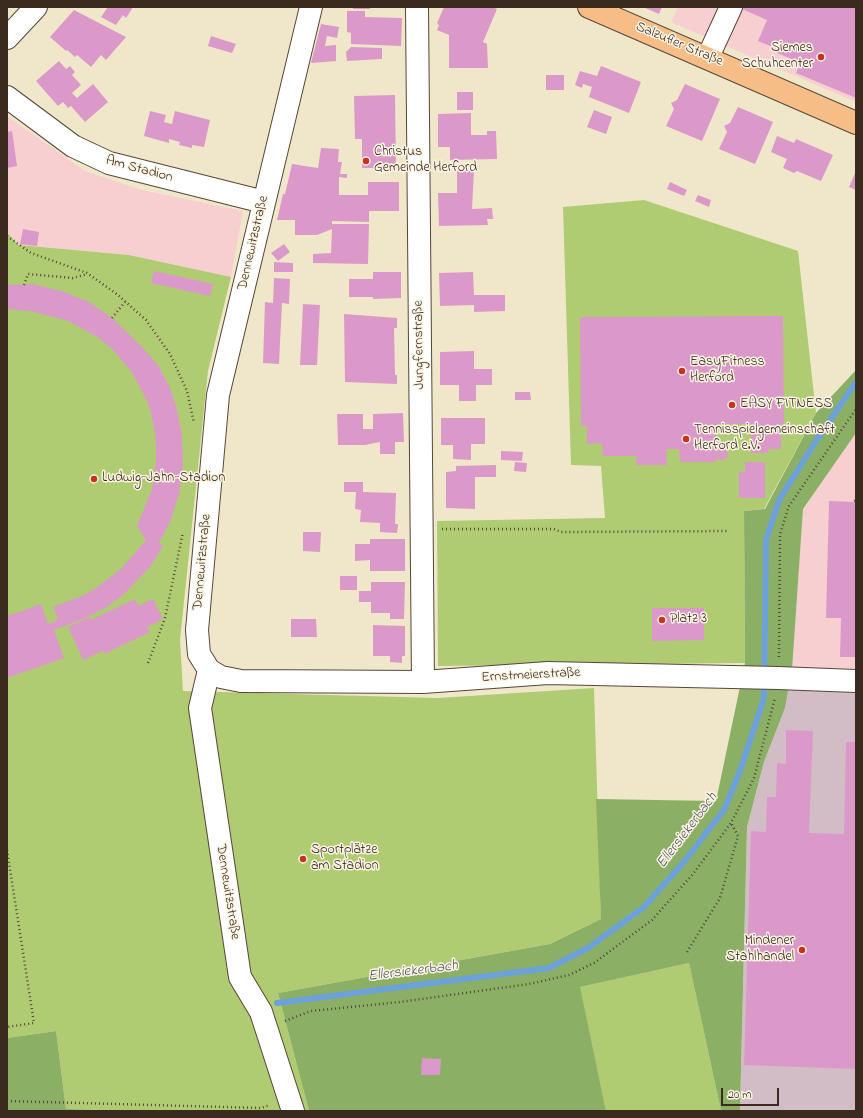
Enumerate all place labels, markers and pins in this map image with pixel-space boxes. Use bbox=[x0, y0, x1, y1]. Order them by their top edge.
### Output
place label: Siemes Schuhcenter bbox=[742, 41, 813, 74]
marker: Siemes Schuhcenter bbox=[816, 52, 826, 62]
place label: Christus Gemeinde Herford bbox=[374, 145, 477, 178]
marker: Christus Gemeinde Herford bbox=[361, 156, 371, 166]
place label: EasyFitness Herford bbox=[690, 355, 765, 388]
marker: EasyFitness Herford bbox=[677, 366, 687, 376]
place label: EASY FITNESS bbox=[740, 397, 832, 413]
marker: EASY FITNESS bbox=[727, 400, 737, 410]
place label: Tennisspielgemeinschaft Herford e.V. bbox=[694, 423, 835, 456]
marker: Tennisspielgemeinschaft Herford e.V. bbox=[681, 434, 691, 444]
place label: Ludwig-Jahn-Stadion bbox=[102, 471, 225, 487]
marker: Ludwig-Jahn-Stadion bbox=[89, 474, 99, 484]
place label: Platz 3 bbox=[670, 612, 707, 628]
marker: Platz 3 bbox=[657, 615, 667, 625]
place label: Sportplätze am Stadion bbox=[311, 843, 379, 876]
marker: Sportplätze am Stadion bbox=[298, 854, 308, 864]
place label: Mindener Stahlhandel bbox=[726, 934, 794, 966]
marker: Mindener Stahlhandel bbox=[797, 945, 807, 955]

